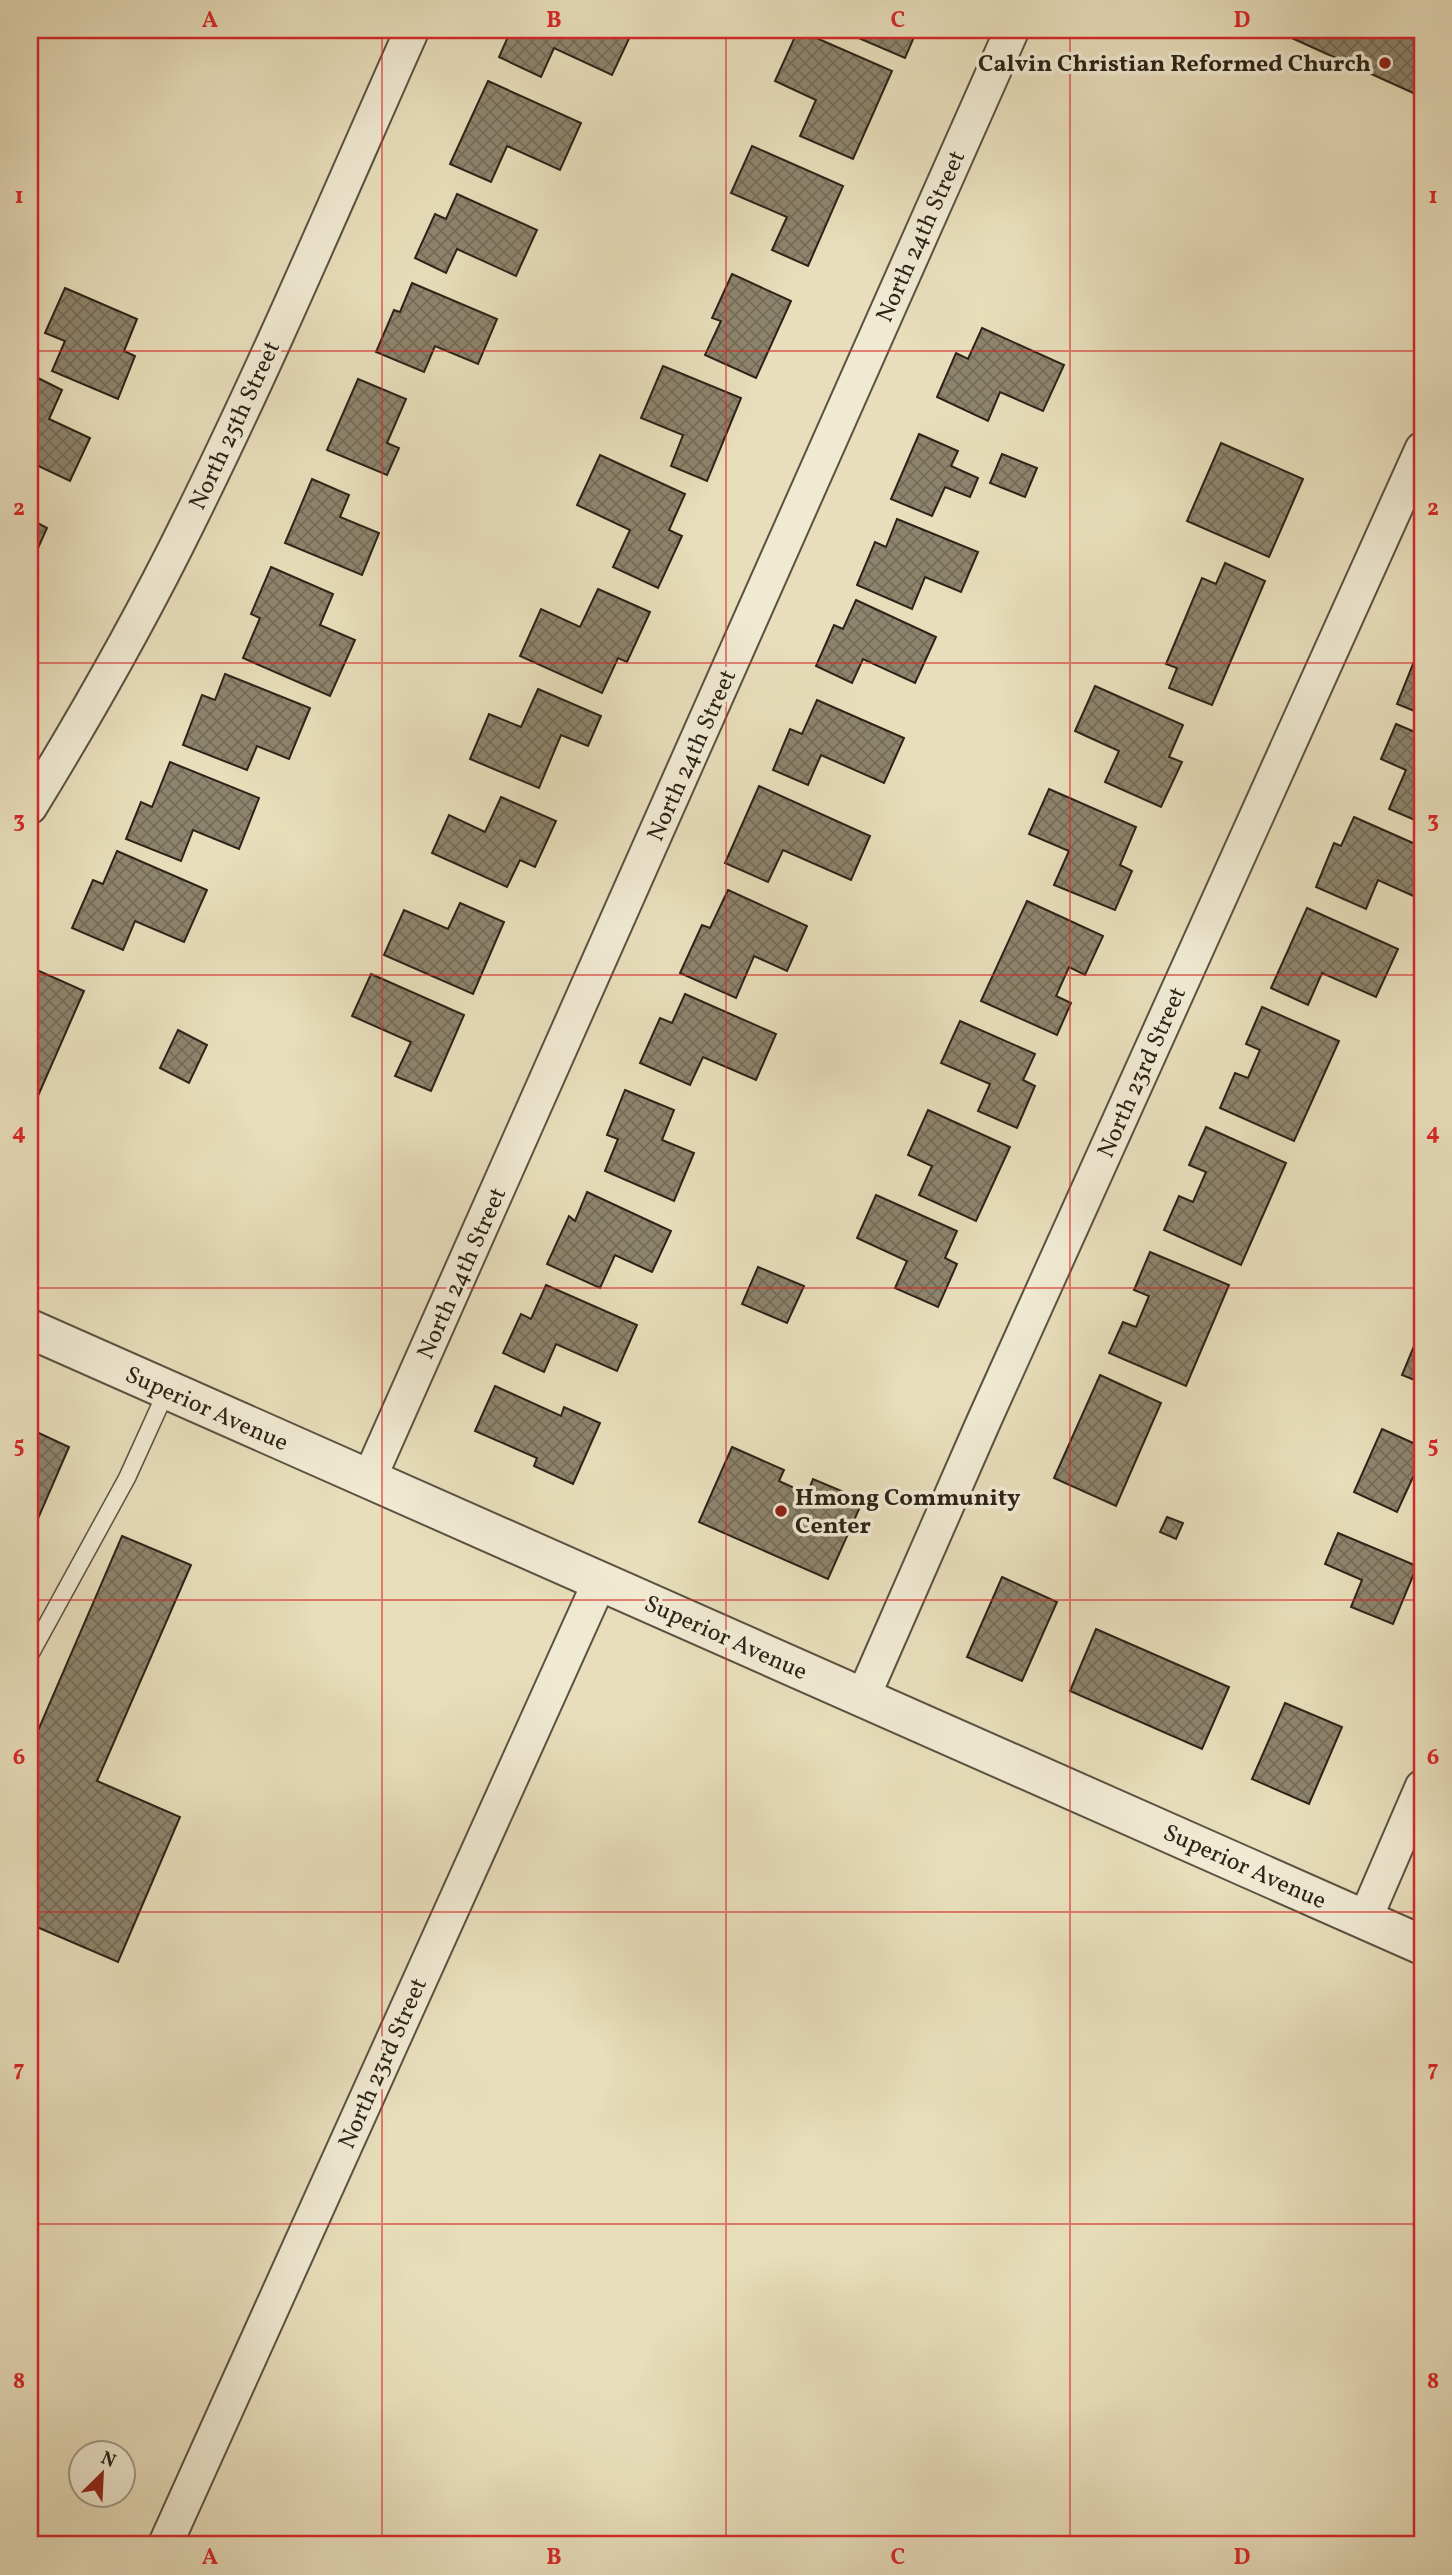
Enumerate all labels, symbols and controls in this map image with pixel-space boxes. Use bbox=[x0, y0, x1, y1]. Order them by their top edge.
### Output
text: A bbox=[202, 5, 218, 37]
text: B bbox=[546, 5, 562, 37]
text: C bbox=[891, 5, 905, 37]
text: D bbox=[1234, 5, 1251, 37]
place label: Calvin Christian Reformed Church bbox=[978, 48, 1371, 82]
marker: Calvin Christian Reformed Church bbox=[1377, 55, 1393, 71]
street label: North 24th Street bbox=[869, 145, 975, 328]
text: 1 bbox=[14, 181, 24, 213]
text: 1 bbox=[1428, 181, 1438, 213]
street label: North 25th Street bbox=[182, 336, 290, 516]
text: 2 bbox=[13, 493, 25, 525]
text: 2 bbox=[1427, 493, 1439, 525]
street label: North 24th Street bbox=[640, 664, 746, 847]
text: 3 bbox=[13, 805, 25, 837]
text: 3 bbox=[1427, 805, 1439, 837]
street label: North 23rd Street bbox=[1090, 982, 1196, 1164]
text: 4 bbox=[12, 1117, 26, 1149]
text: 4 bbox=[1426, 1117, 1440, 1149]
street label: North 24th Street bbox=[410, 1182, 516, 1365]
street label: Superior Avenue bbox=[119, 1359, 293, 1461]
text: 5 bbox=[13, 1430, 25, 1462]
text: 5 bbox=[1427, 1430, 1439, 1462]
place label: Hmong Community Center bbox=[795, 1482, 1021, 1544]
marker: Hmong Community Center bbox=[773, 1503, 789, 1519]
street label: Superior Avenue bbox=[638, 1588, 812, 1690]
text: 6 bbox=[13, 1742, 25, 1774]
text: 6 bbox=[1427, 1742, 1439, 1774]
street label: Superior Avenue bbox=[1157, 1817, 1331, 1919]
street label: North 23rd Street bbox=[331, 1973, 437, 2155]
text: 7 bbox=[14, 2054, 25, 2086]
text: 7 bbox=[1428, 2054, 1439, 2086]
text: 8 bbox=[13, 2366, 25, 2398]
text: 8 bbox=[1427, 2366, 1439, 2398]
north arrow bbox=[66, 2438, 136, 2508]
text: N bbox=[97, 2446, 120, 2475]
text: A bbox=[202, 2542, 218, 2574]
text: B bbox=[546, 2542, 562, 2574]
text: C bbox=[891, 2542, 905, 2574]
text: D bbox=[1234, 2542, 1251, 2574]

